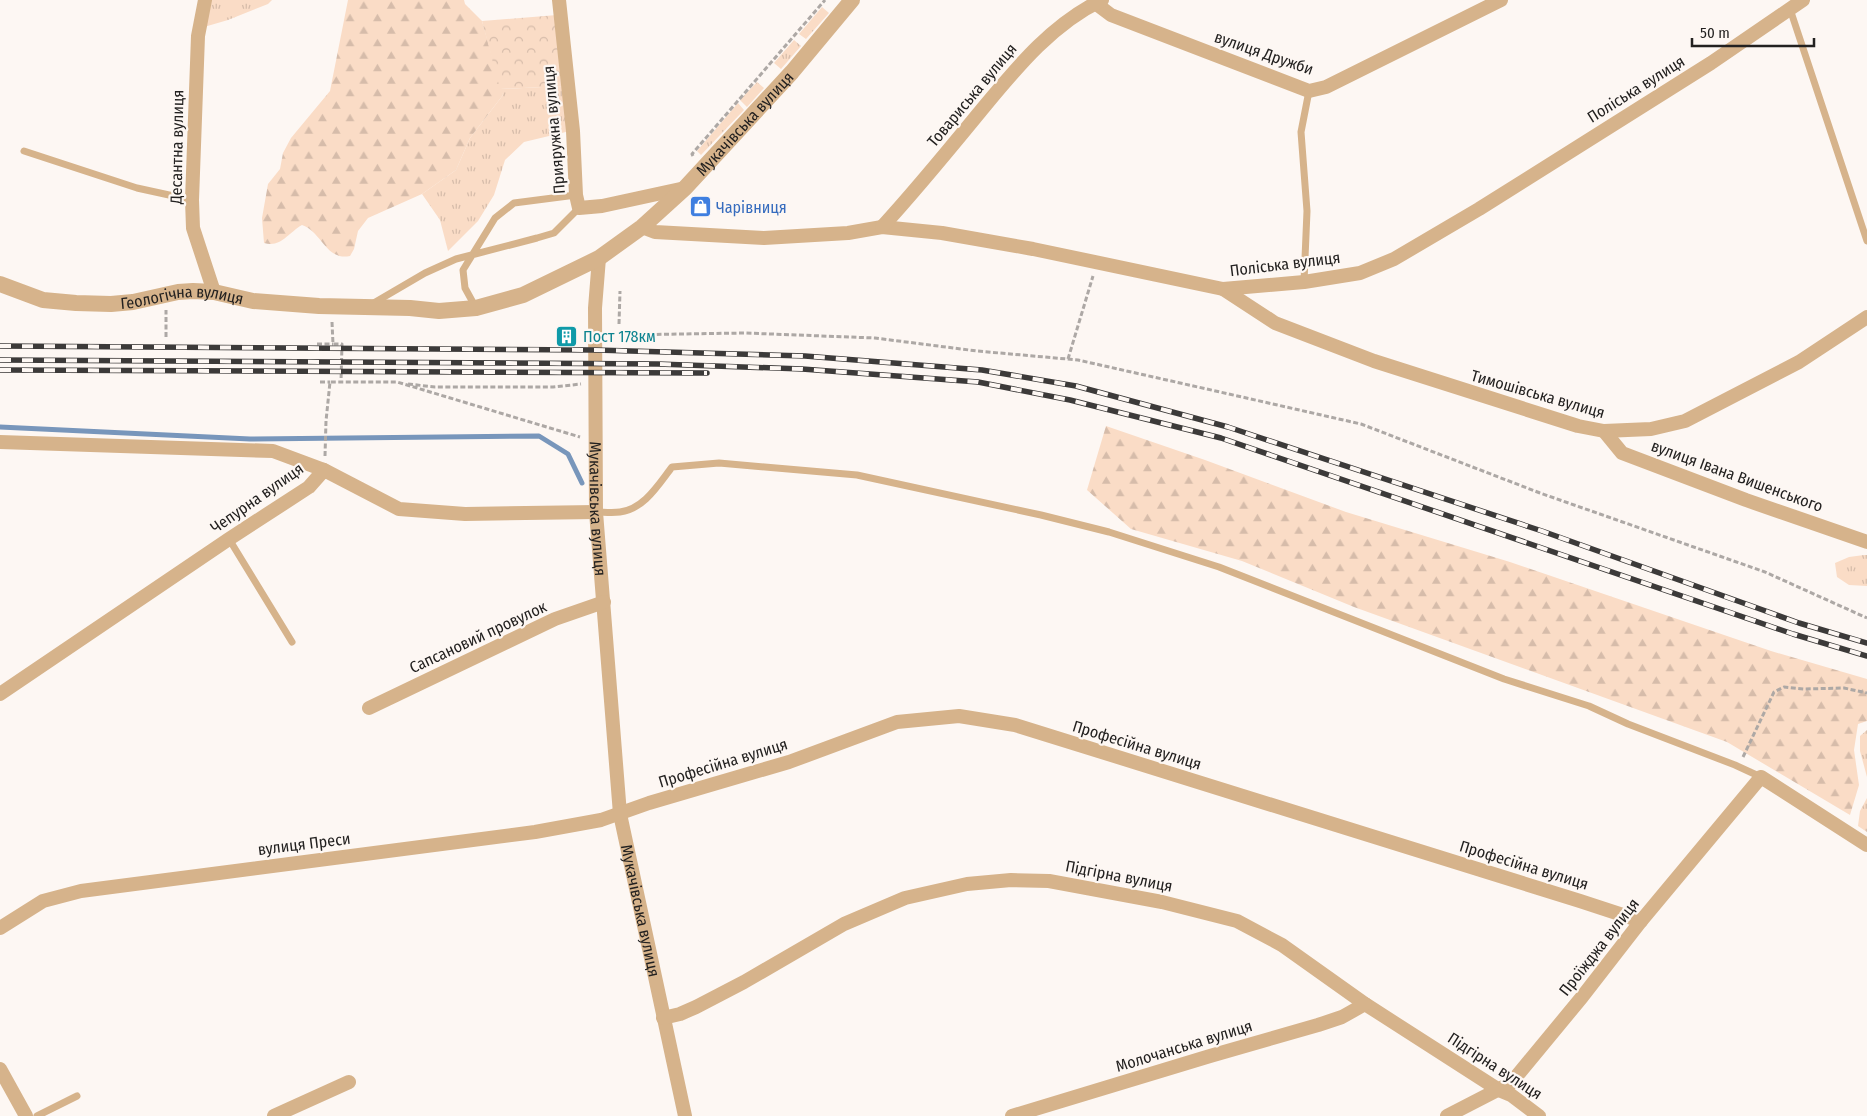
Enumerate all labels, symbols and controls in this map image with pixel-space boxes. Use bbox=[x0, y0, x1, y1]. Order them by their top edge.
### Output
scale bar bbox=[1692, 15, 1814, 47]
text: 50 m bbox=[1700, 24, 1730, 42]
street label: вулиця Дружби bbox=[1212, 27, 1316, 79]
street label: Товариська вулиця bbox=[923, 40, 1021, 150]
street label: Поліська вулиця bbox=[1584, 51, 1688, 127]
street label: Прияружна вулиця bbox=[539, 65, 569, 195]
street label: Мукачівська вулиця bbox=[692, 67, 797, 179]
street label: Десантна вулиця bbox=[166, 90, 187, 205]
shop icon: Чарівниця bbox=[688, 195, 712, 219]
place label: Чарівниця bbox=[716, 198, 787, 217]
street label: Поліська вулиця bbox=[1229, 248, 1341, 280]
street label: Геологічна вулиця bbox=[120, 281, 246, 313]
building icon: Пост 178км bbox=[555, 324, 579, 348]
place label: Пост 178км bbox=[583, 327, 656, 346]
street label: Тимошівська вулиця bbox=[1469, 366, 1607, 422]
street label: вулиця Івана Вишенського bbox=[1649, 436, 1825, 516]
street label: Мукачівська вулиця bbox=[586, 441, 611, 577]
street label: Чепурна вулиця bbox=[207, 459, 307, 537]
street label: Сапсановий провулок bbox=[406, 597, 550, 677]
street label: Професійна вулиця bbox=[1070, 716, 1204, 774]
street label: Професійна вулиця bbox=[656, 734, 790, 792]
street label: вулиця Преси bbox=[257, 829, 351, 859]
street label: Професійна вулиця bbox=[1457, 836, 1591, 894]
street label: Мукачівська вулиця bbox=[617, 843, 664, 979]
street label: Підгірна вулиця bbox=[1064, 856, 1174, 896]
street label: Проїжджа вулиця bbox=[1555, 894, 1643, 1000]
street label: Молочанська вулиця bbox=[1113, 1016, 1255, 1076]
street label: Підгірна вулиця bbox=[1444, 1028, 1546, 1104]

